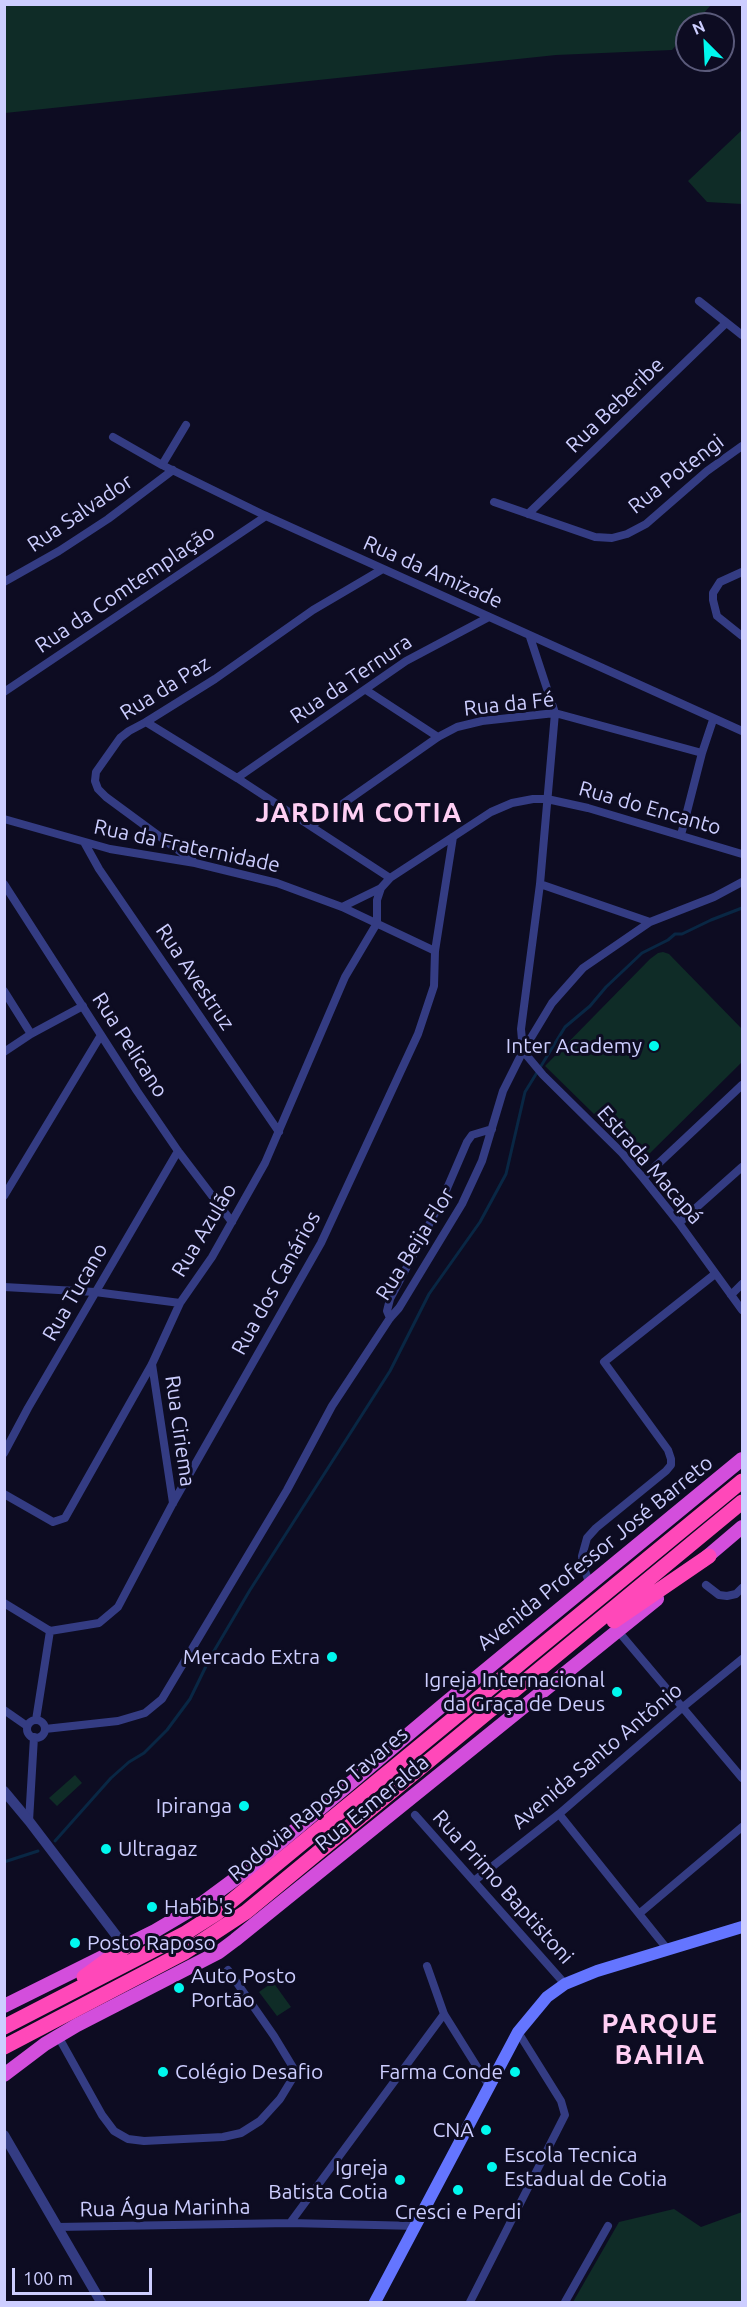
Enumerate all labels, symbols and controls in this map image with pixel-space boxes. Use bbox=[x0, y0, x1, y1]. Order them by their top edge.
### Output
north arrow bbox=[675, 12, 735, 72]
text: N bbox=[689, 17, 708, 38]
street label: Rua Beberibe bbox=[561, 352, 669, 458]
street label: Rua Potengi bbox=[623, 429, 729, 519]
street label: Rua Salvador bbox=[23, 469, 137, 557]
street label: Rua da Comtemplação bbox=[30, 520, 220, 658]
street label: Rua da Amizade bbox=[359, 530, 507, 614]
street label: Rua da Ternura bbox=[285, 629, 417, 729]
street label: Rua da Paz bbox=[115, 650, 215, 726]
street label: Rua da Fé bbox=[462, 687, 556, 721]
street label: Rua do Encanto bbox=[576, 776, 724, 840]
district label: JARDIM COTIA bbox=[255, 797, 463, 829]
street label: Rua da Fraternidade bbox=[92, 814, 282, 878]
street label: Rua Avestruz bbox=[150, 919, 240, 1035]
street label: Rua Pelicano bbox=[87, 988, 173, 1102]
place label: Inter Academy bbox=[506, 1033, 642, 1059]
marker: Inter Academy bbox=[647, 1039, 661, 1053]
street label: Estrada Macapá bbox=[592, 1101, 708, 1229]
street label: Rua Azulão bbox=[166, 1179, 242, 1281]
street label: Rua Beija Flor bbox=[370, 1183, 460, 1305]
street label: Rua dos Canários bbox=[226, 1207, 326, 1359]
street label: Rua Tucano bbox=[37, 1239, 113, 1345]
street label: Rua Ciriema bbox=[160, 1374, 200, 1488]
street label: Avenida Professor José Barreto bbox=[472, 1450, 718, 1656]
place label: Mercado Extra bbox=[183, 1644, 320, 1670]
marker: Mercado Extra bbox=[325, 1650, 339, 1664]
place label: Igreja Internacional da Graça de Deus bbox=[424, 1667, 605, 1717]
street label: Avenida Santo Antônio bbox=[507, 1677, 687, 1835]
marker: Igreja Internacional da Graça de Deus bbox=[610, 1685, 624, 1699]
street label: Rodovia Raposo Tavares bbox=[223, 1721, 413, 1887]
street label: Rua Esmeralda bbox=[310, 1750, 434, 1856]
place label: Ipiranga bbox=[156, 1793, 232, 1819]
marker: Ipiranga bbox=[237, 1799, 251, 1813]
street label: Rua Primo Baptistoni bbox=[427, 1805, 579, 1969]
place label: Ultragaz bbox=[118, 1836, 197, 1862]
marker: Ultragaz bbox=[99, 1842, 113, 1856]
place label: Habib's bbox=[164, 1894, 233, 1920]
marker: Habib's bbox=[145, 1900, 159, 1914]
place label: Posto Raposo bbox=[87, 1930, 216, 1956]
marker: Posto Raposo bbox=[68, 1936, 82, 1950]
place label: Auto Posto Portão bbox=[191, 1963, 296, 2013]
marker: Auto Posto Portão bbox=[172, 1981, 186, 1995]
district label: PARQUE BAHIA bbox=[602, 2008, 718, 2071]
place label: Colégio Desafio bbox=[175, 2059, 323, 2085]
place label: Farma Conde bbox=[379, 2059, 503, 2085]
marker: Colégio Desafio bbox=[156, 2065, 170, 2079]
marker: Farma Conde bbox=[508, 2065, 522, 2079]
place label: CNA bbox=[432, 2117, 474, 2143]
marker: CNA bbox=[479, 2123, 493, 2137]
place label: Escola Tecnica Estadual de Cotia bbox=[504, 2142, 667, 2192]
place label: Igreja Batista Cotia bbox=[268, 2155, 388, 2205]
marker: Escola Tecnica Estadual de Cotia bbox=[485, 2160, 499, 2174]
marker: Igreja Batista Cotia bbox=[393, 2173, 407, 2187]
marker: Cresci e Perdi bbox=[451, 2183, 465, 2197]
street label: Rua Água Marinha bbox=[79, 2194, 251, 2222]
place label: Cresci e Perdi bbox=[395, 2199, 521, 2225]
scale bar bbox=[15, 2256, 154, 2294]
text: 100 m bbox=[23, 2268, 73, 2288]

